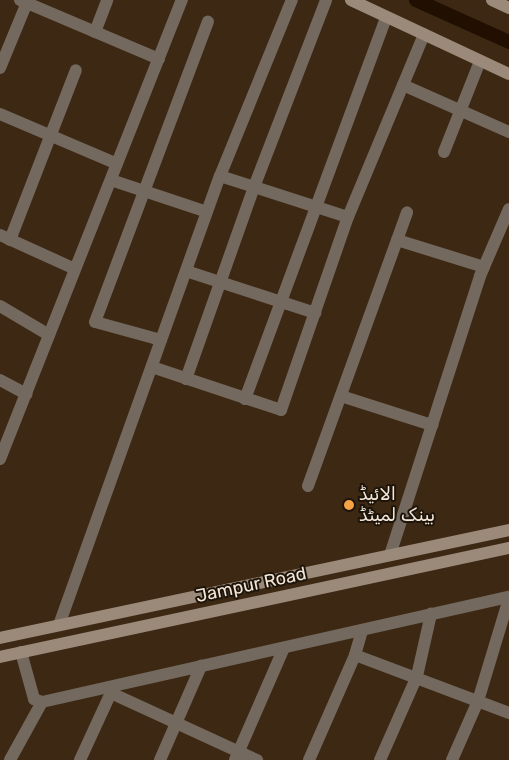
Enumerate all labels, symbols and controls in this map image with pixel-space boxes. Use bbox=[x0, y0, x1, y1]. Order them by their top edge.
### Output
place label: الائیڈ بینک لمیٹڈ bbox=[359, 484, 435, 526]
marker: الائیڈ بینک لمیٹڈ bbox=[343, 499, 355, 511]
street label: Jampur Road bbox=[194, 563, 308, 607]

